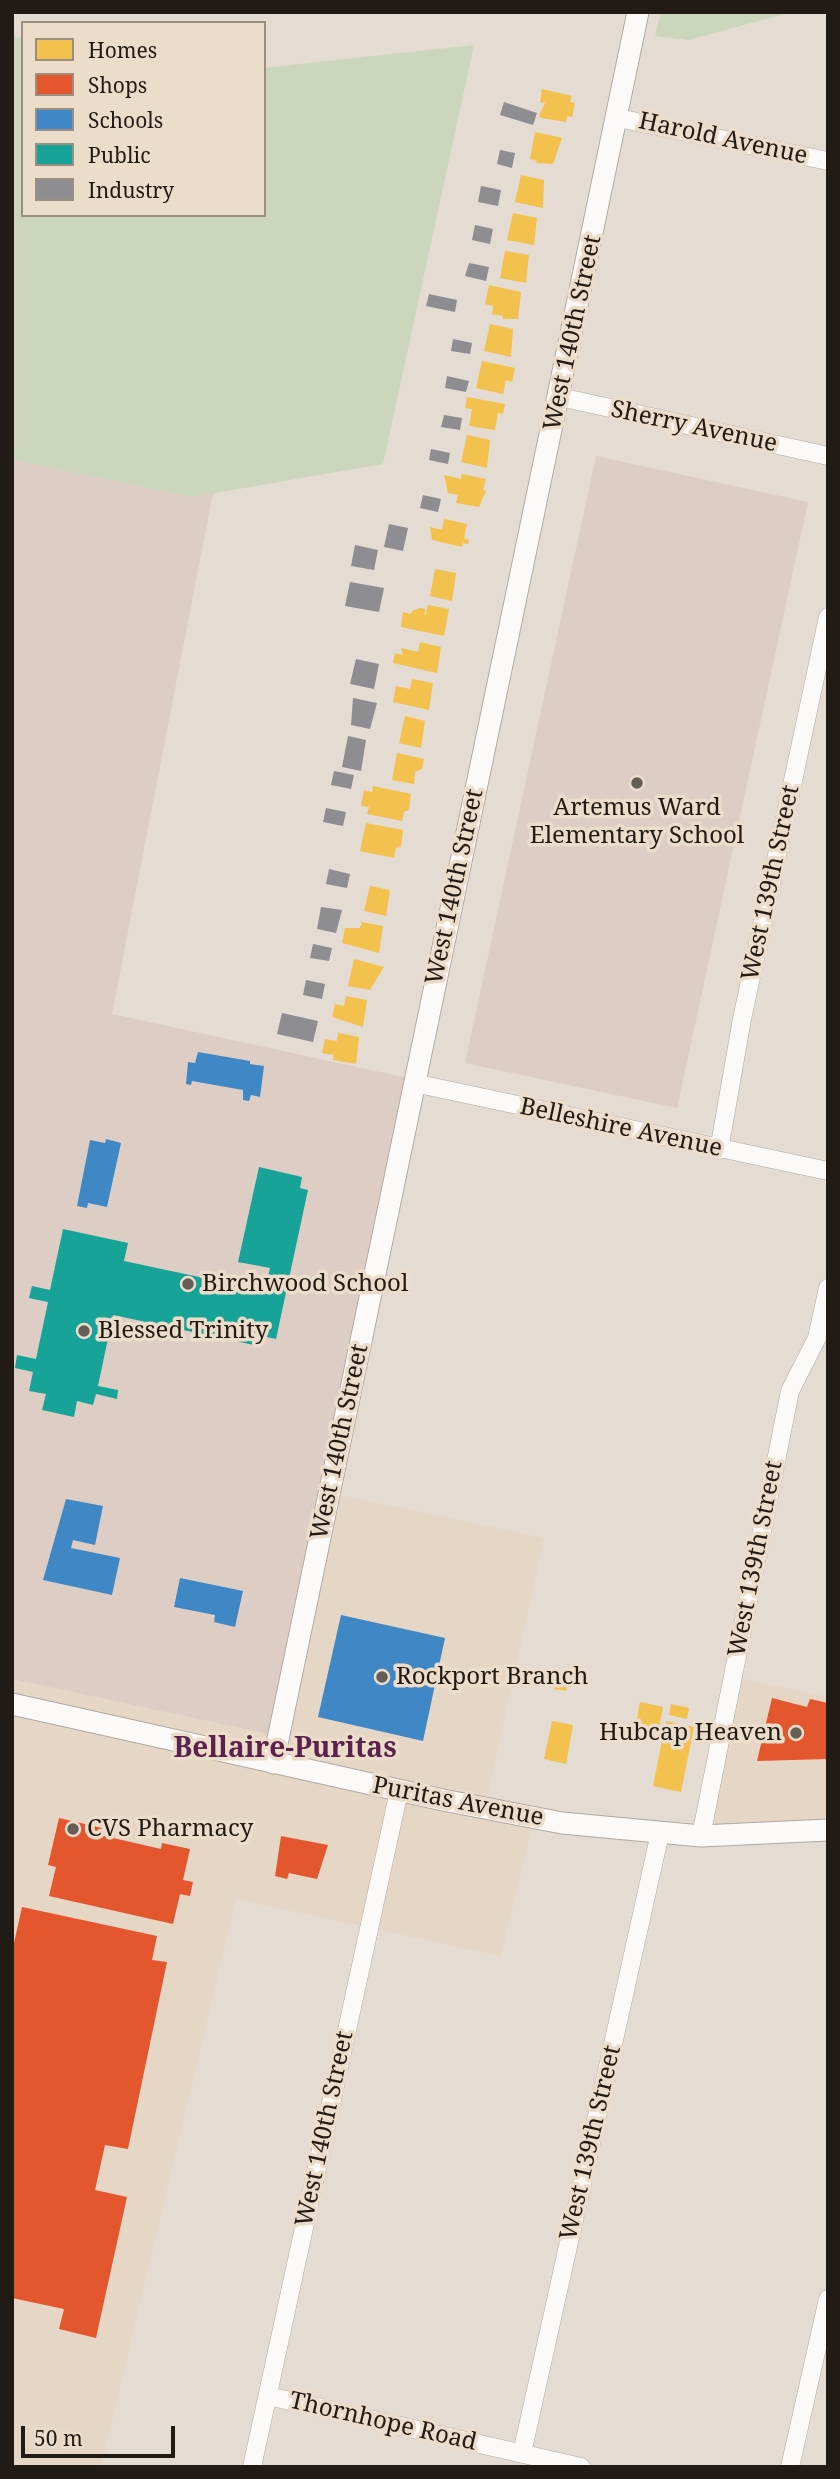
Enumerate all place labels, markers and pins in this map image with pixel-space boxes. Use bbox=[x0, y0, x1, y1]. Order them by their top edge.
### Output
marker: Artemus Ward Elementary School bbox=[629, 775, 645, 791]
place label: Artemus Ward Elementary School bbox=[530, 794, 744, 850]
place label: Birchwood School bbox=[202, 1270, 408, 1298]
marker: Birchwood School bbox=[180, 1276, 196, 1292]
place label: Blessed Trinity bbox=[98, 1317, 268, 1345]
marker: Blessed Trinity bbox=[76, 1323, 92, 1339]
place label: Rockport Branch bbox=[396, 1663, 589, 1691]
marker: Rockport Branch bbox=[374, 1669, 390, 1685]
place label: Hubcap Heaven bbox=[599, 1719, 782, 1747]
marker: Hubcap Heaven bbox=[788, 1725, 804, 1741]
place label: CVS Pharmacy bbox=[87, 1815, 253, 1843]
marker: CVS Pharmacy bbox=[65, 1821, 81, 1837]

